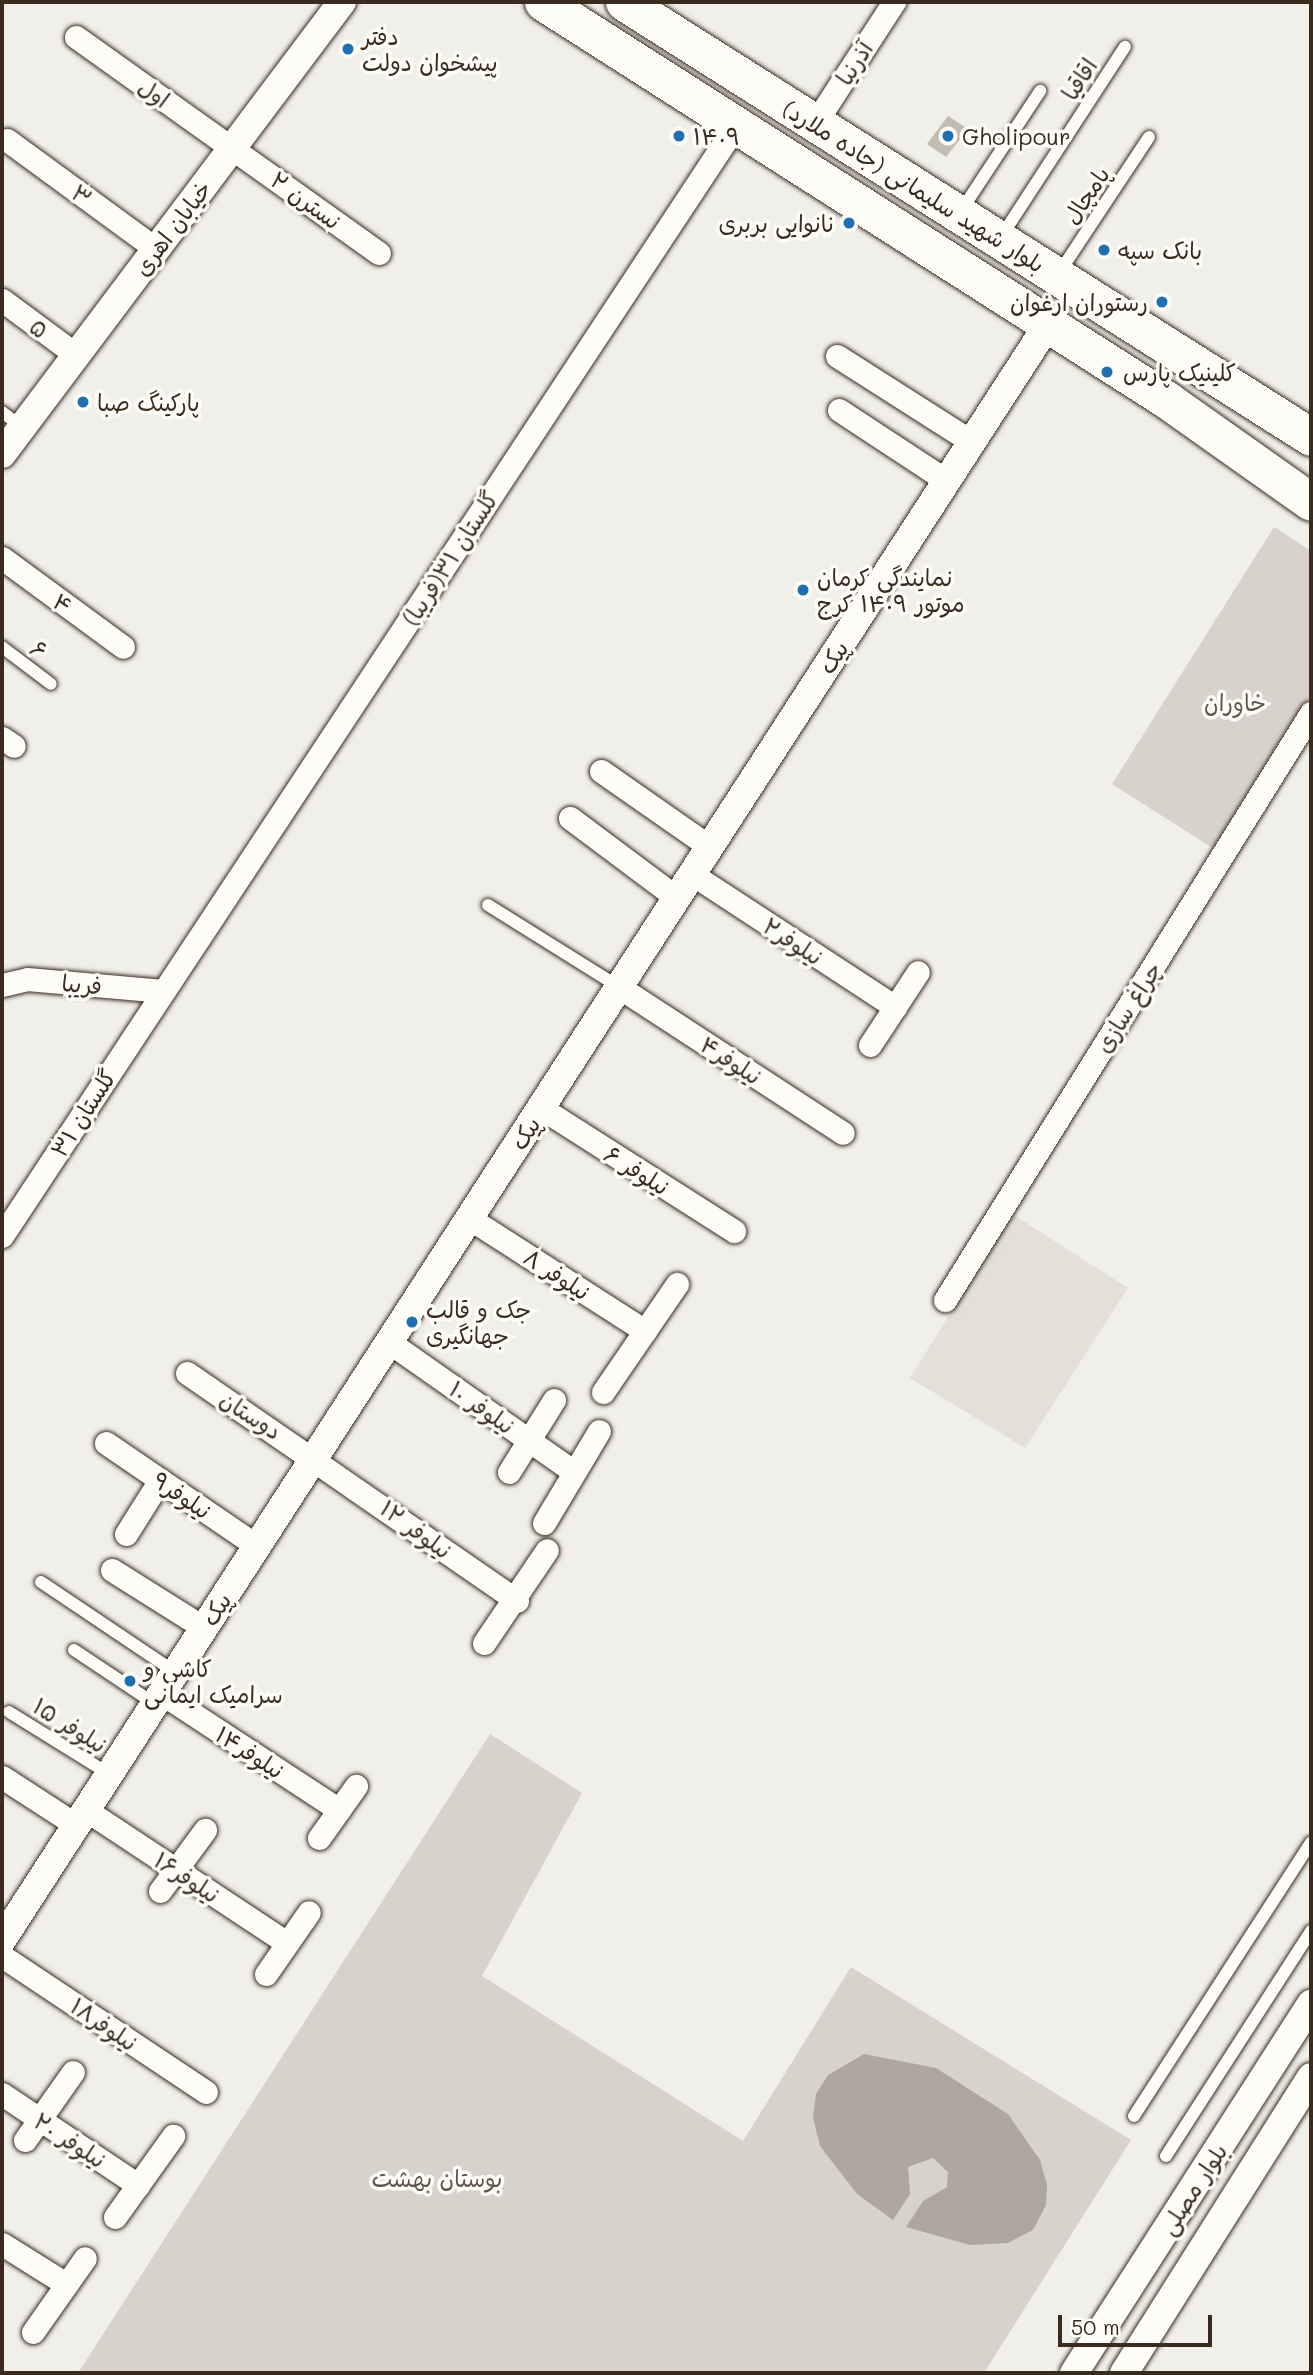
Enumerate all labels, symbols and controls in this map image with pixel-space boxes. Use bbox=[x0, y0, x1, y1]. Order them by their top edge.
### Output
place label: دفتر پیشخوان دولت bbox=[362, 22, 498, 76]
street label: آذرنیا bbox=[830, 36, 878, 90]
marker: دفتر پیشخوان دولت bbox=[340, 41, 356, 57]
street label: اقاقیا bbox=[1055, 53, 1103, 105]
street label: اول bbox=[133, 73, 175, 113]
street label: بلوار شهید سلیمانی (جاده ملارد) bbox=[778, 94, 1050, 278]
place label: ۱۴۰۹ bbox=[693, 122, 741, 150]
place label: Gholipour bbox=[962, 122, 1070, 150]
marker: ۱۴۰۹ bbox=[671, 128, 687, 144]
marker: Gholipour bbox=[940, 128, 956, 144]
street label: پامچال bbox=[1057, 161, 1115, 229]
street label: نسترن ۲ bbox=[266, 165, 346, 235]
street label: خیابان اهری bbox=[127, 175, 217, 281]
street label: ۳ bbox=[66, 178, 98, 212]
place label: نانوایی بربری bbox=[718, 209, 835, 237]
marker: نانوایی بربری bbox=[841, 215, 857, 231]
place label: بانک سپه bbox=[1118, 236, 1202, 264]
marker: بانک سپه bbox=[1096, 242, 1112, 258]
place label: رستوران ارغوان bbox=[1010, 288, 1148, 316]
marker: رستوران ارغوان bbox=[1154, 294, 1170, 310]
street label: ۵ bbox=[24, 312, 54, 344]
place label: کلینیک پارس bbox=[1123, 358, 1236, 386]
marker: کلینیک پارس bbox=[1097, 362, 1117, 382]
place label: پارکینگ صبا bbox=[97, 388, 200, 416]
marker: پارکینگ صبا bbox=[75, 394, 91, 410]
street label: گلستان ۳۱(فریبا) bbox=[396, 486, 504, 630]
place label: نمایندگی کرمان موتور ۱۴۰۹ کرج bbox=[817, 563, 965, 617]
marker: نمایندگی کرمان موتور ۱۴۰۹ کرج bbox=[795, 582, 811, 598]
street label: ۴ bbox=[48, 587, 78, 619]
street label: ۶ bbox=[25, 634, 53, 664]
street label: پیک bbox=[812, 635, 854, 679]
park label: خاوران bbox=[1204, 688, 1266, 716]
street label: نیلوفر۲ bbox=[758, 912, 828, 970]
street label: چراغ سازی bbox=[1089, 956, 1167, 1058]
street label: فریبا bbox=[61, 968, 103, 1000]
street label: نیلوفر۴ bbox=[695, 1030, 767, 1090]
street label: گلستان ۳۱ bbox=[45, 1064, 121, 1162]
street label: پیک bbox=[504, 1111, 546, 1155]
street label: نیلوفر ۶ bbox=[600, 1139, 674, 1201]
street label: نیلوفر ۸ bbox=[519, 1242, 595, 1306]
place label: جک و قالب جهانگیری bbox=[426, 1295, 531, 1349]
marker: جک و قالب جهانگیری bbox=[404, 1314, 420, 1330]
street label: نیلوفر ۱۰ bbox=[444, 1375, 520, 1439]
street label: دوستان bbox=[215, 1385, 287, 1445]
street label: نیلوفر۹ bbox=[148, 1466, 216, 1524]
street label: نیلوفر ۱۲ bbox=[375, 1494, 457, 1564]
street label: پیک bbox=[195, 1587, 237, 1631]
place label: کاشی و سرامیک ایمانی bbox=[144, 1654, 283, 1708]
marker: کاشی و سرامیک ایمانی bbox=[122, 1673, 138, 1689]
street label: نیلوفر ۱۵ bbox=[28, 1692, 112, 1758]
street label: نیلوفر۱۴ bbox=[211, 1720, 289, 1784]
street label: نیلوفر۱۶ bbox=[149, 1846, 225, 1908]
street label: نیلوفر۱۸ bbox=[65, 1992, 143, 2056]
street label: نیلوفر ۲۰ bbox=[29, 2107, 111, 2173]
street label: بلوار مصلی bbox=[1153, 2138, 1233, 2240]
park label: بوستان بهشت bbox=[372, 2164, 502, 2192]
scale bar bbox=[1061, 2302, 1215, 2346]
text: 50 m bbox=[1071, 2313, 1120, 2340]

